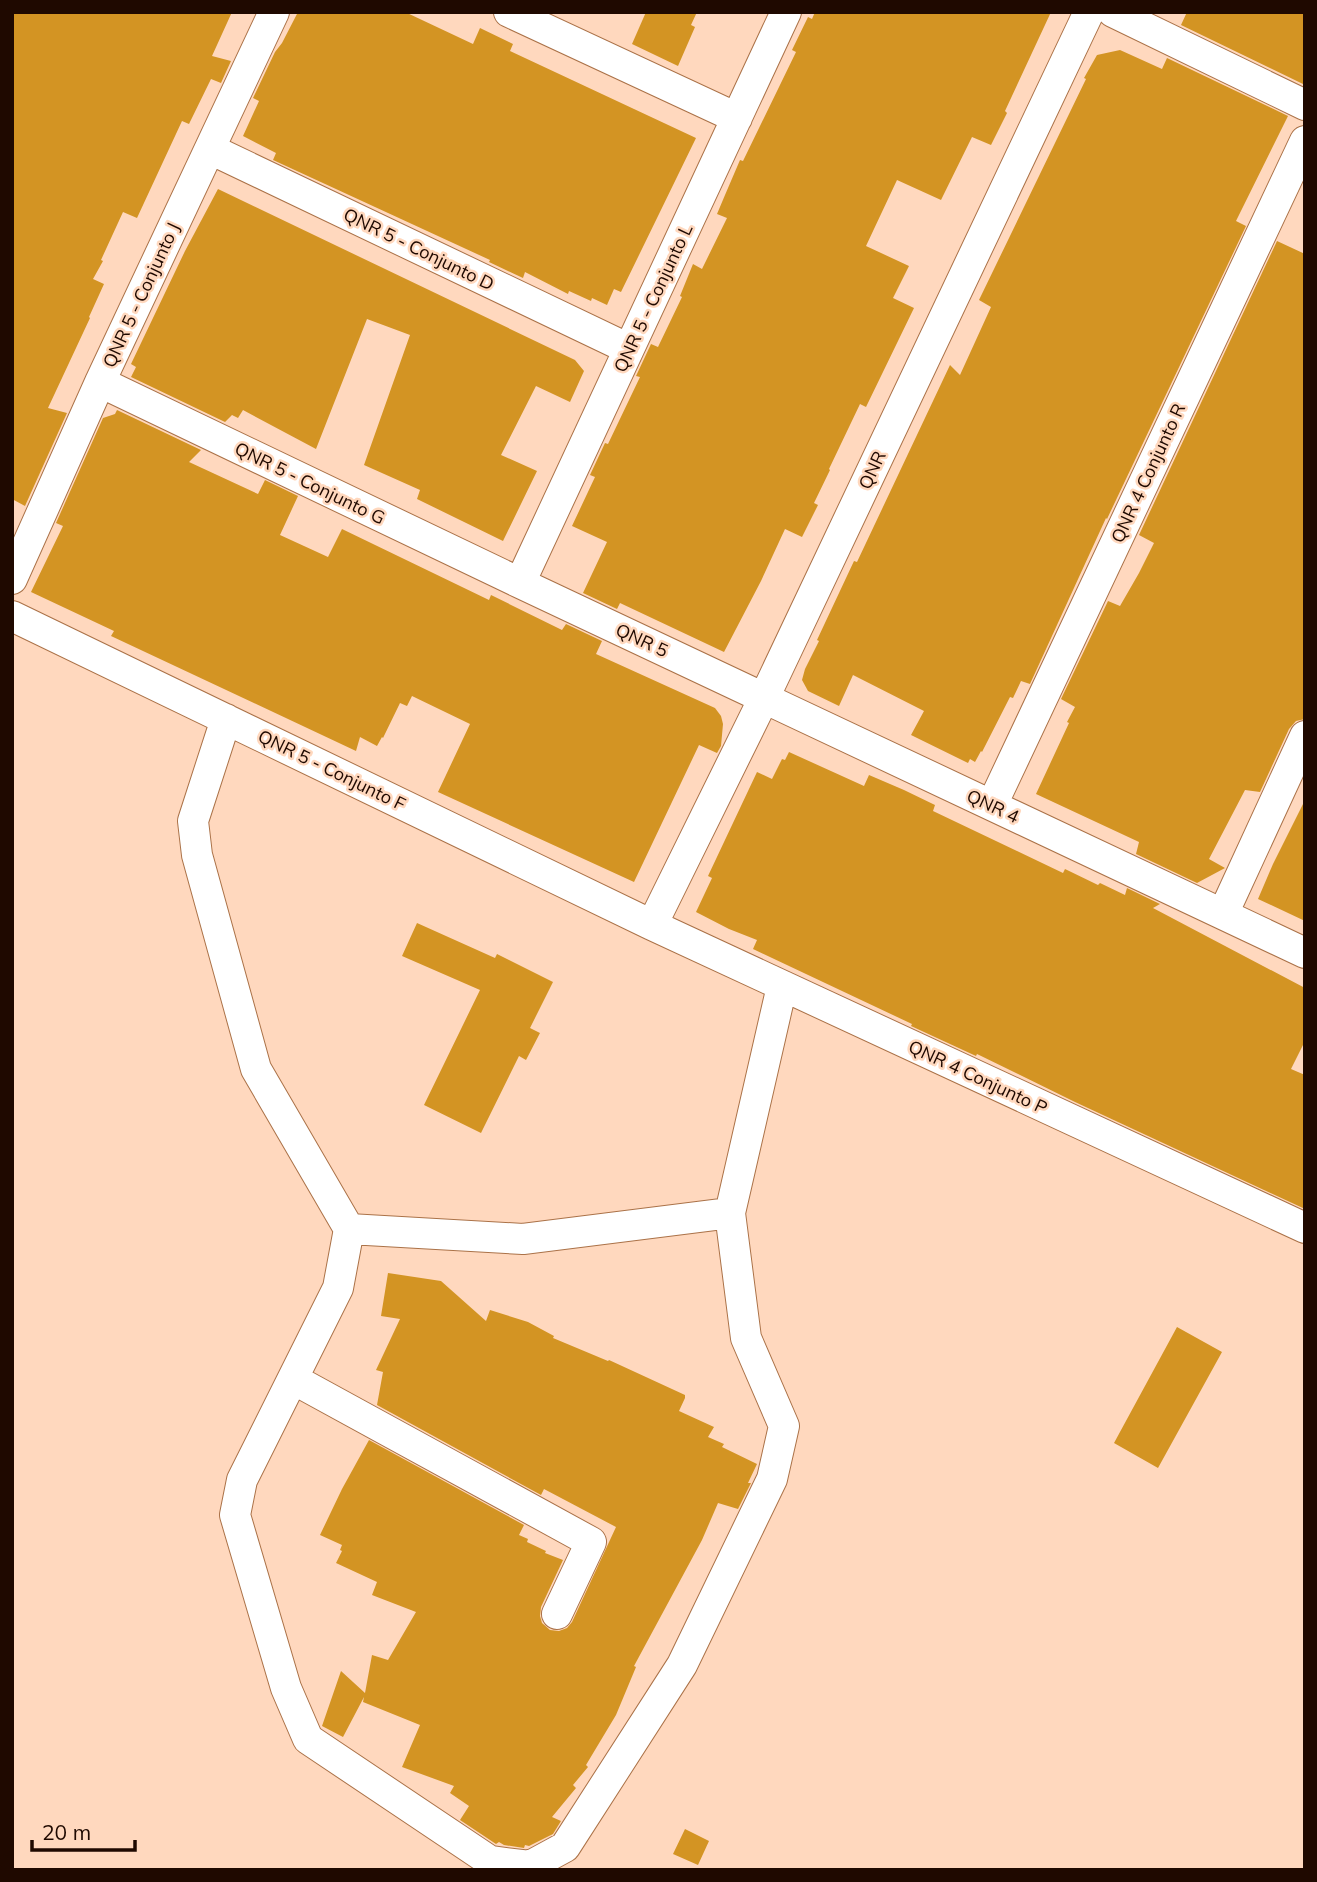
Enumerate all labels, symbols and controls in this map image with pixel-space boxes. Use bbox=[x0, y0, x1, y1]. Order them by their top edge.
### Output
street label: QNR 5 - Conjunto D bbox=[340, 203, 498, 295]
street label: QNR 5 - Conjunto J bbox=[97, 219, 185, 371]
street label: QNR 5 - Conjunto L bbox=[609, 220, 698, 376]
street label: QNR 4 Conjunto R bbox=[1106, 400, 1190, 546]
street label: QNR 5 - Conjunto G bbox=[231, 437, 389, 529]
street label: QNR bbox=[853, 447, 891, 493]
street label: QNR 5 bbox=[612, 618, 672, 662]
street label: QNR 5 - Conjunto F bbox=[254, 724, 410, 816]
street label: QNR 4 bbox=[963, 784, 1023, 828]
street label: QNR 4 Conjunto P bbox=[905, 1035, 1051, 1119]
scale bar bbox=[32, 1808, 135, 1852]
text: 20 m bbox=[42, 1819, 91, 1845]

